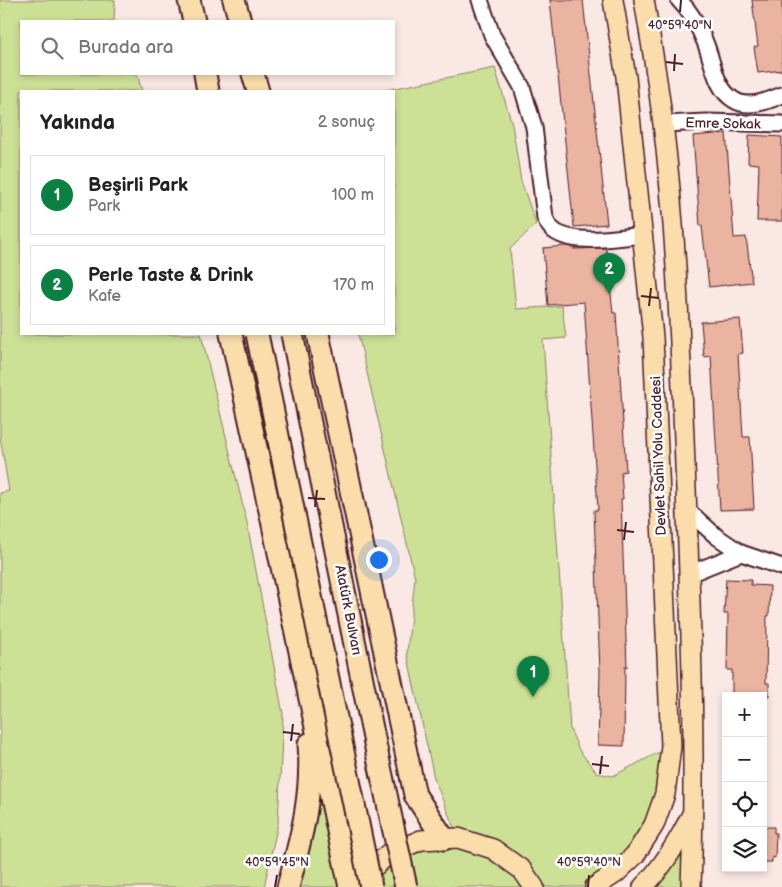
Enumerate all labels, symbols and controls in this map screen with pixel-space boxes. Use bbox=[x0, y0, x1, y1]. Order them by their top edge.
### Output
text: 40°59'40"N bbox=[648, 18, 712, 33]
search box bbox=[20, 20, 395, 75]
icon: search bbox=[38, 34, 66, 62]
text: Burada ara bbox=[78, 36, 174, 59]
text: Yakında bbox=[40, 110, 115, 135]
text: 2 sonuç bbox=[318, 113, 375, 132]
street label: Emre Sokak bbox=[685, 114, 761, 133]
text: Beşirli Park bbox=[88, 174, 188, 197]
text: 1 bbox=[54, 186, 60, 205]
text: 100 m bbox=[331, 186, 374, 205]
text: Park bbox=[88, 197, 120, 216]
pin: 2 bbox=[593, 253, 625, 294]
text: Perle Taste & Drink bbox=[88, 264, 253, 287]
text: 2 bbox=[52, 276, 62, 295]
text: 170 m bbox=[333, 276, 374, 295]
text: Kafe bbox=[88, 287, 121, 306]
street label: Devlet Sahil Yolu Caddesi bbox=[647, 376, 670, 536]
your location bbox=[366, 547, 392, 573]
street label: Atatürk Bulvarı bbox=[331, 564, 366, 657]
pin: 1 bbox=[517, 656, 549, 697]
map controls bbox=[722, 692, 767, 872]
button: + bbox=[722, 692, 767, 737]
button: − bbox=[722, 737, 767, 782]
button: locate bbox=[722, 782, 767, 827]
button: layers bbox=[722, 827, 767, 872]
text: 40°59'45"N bbox=[245, 855, 309, 870]
text: 40°59'40"N bbox=[557, 855, 621, 870]

